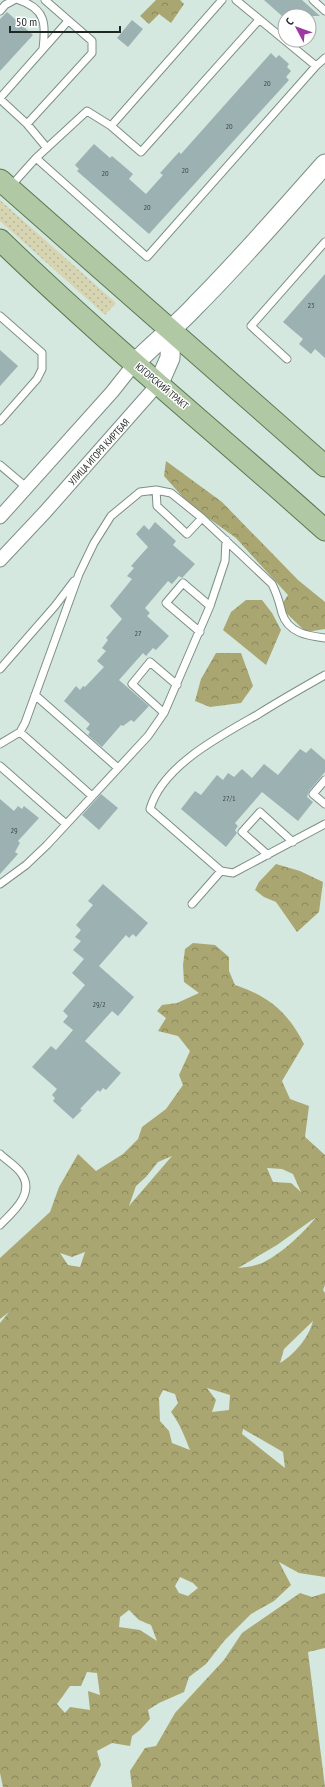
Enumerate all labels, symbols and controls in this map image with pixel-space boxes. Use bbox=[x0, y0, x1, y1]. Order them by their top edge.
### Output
scale bar bbox=[10, 8, 120, 34]
north arrow bbox=[277, 8, 317, 48]
text: 50 m bbox=[16, 14, 37, 29]
text: С bbox=[283, 15, 296, 28]
house number: 20 bbox=[263, 78, 271, 88]
house number: 20 bbox=[225, 121, 233, 131]
house number: 20 bbox=[181, 165, 189, 175]
house number: 20 bbox=[101, 168, 109, 178]
house number: 20 bbox=[143, 202, 151, 212]
house number: 23 bbox=[307, 300, 315, 310]
street label: ЮГОРСКИЙ ТРАКТ bbox=[133, 360, 192, 412]
street label: УЛИЦА ИГОРЯ КИРТБАЯ bbox=[66, 416, 132, 488]
house number: 27 bbox=[134, 628, 142, 638]
house number: 27/1 bbox=[222, 793, 236, 803]
house number: 29 bbox=[10, 825, 18, 835]
house number: 29/2 bbox=[92, 999, 106, 1009]

